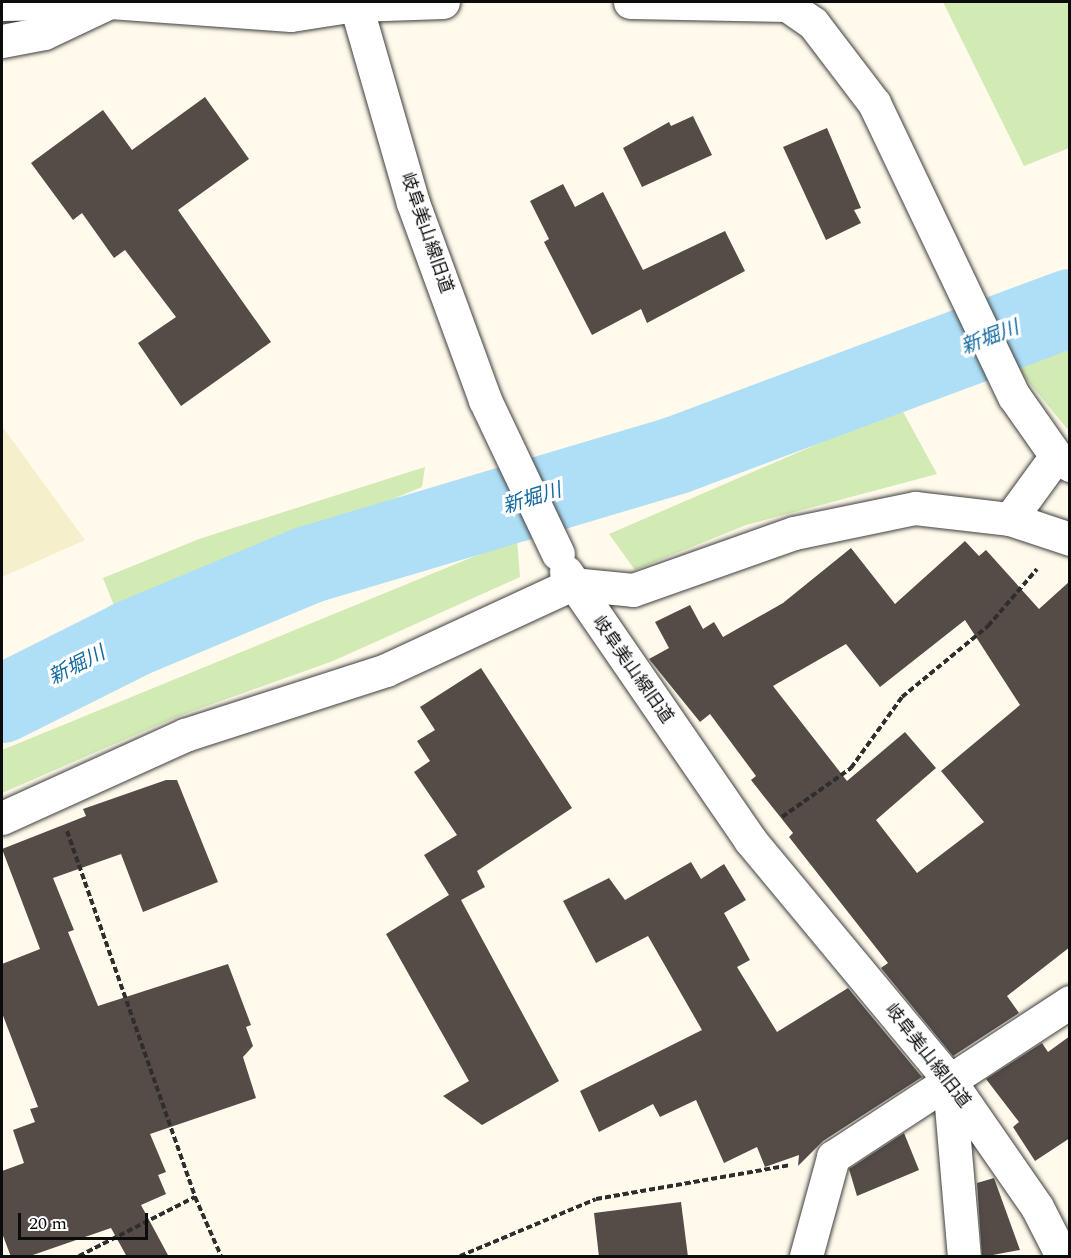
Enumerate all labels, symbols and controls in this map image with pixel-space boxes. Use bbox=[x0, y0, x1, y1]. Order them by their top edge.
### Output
street label: 岐阜美山線旧道 bbox=[395, 170, 457, 296]
water label: 新堀川 bbox=[958, 316, 1022, 360]
water label: 新堀川 bbox=[500, 479, 564, 519]
street label: 岐阜美山線旧道 bbox=[587, 612, 677, 728]
water label: 新堀川 bbox=[45, 642, 109, 690]
street label: 岐阜美山線旧道 bbox=[880, 1000, 974, 1112]
scale bar bbox=[21, 1201, 152, 1239]
text: 20 m bbox=[29, 1210, 67, 1237]

